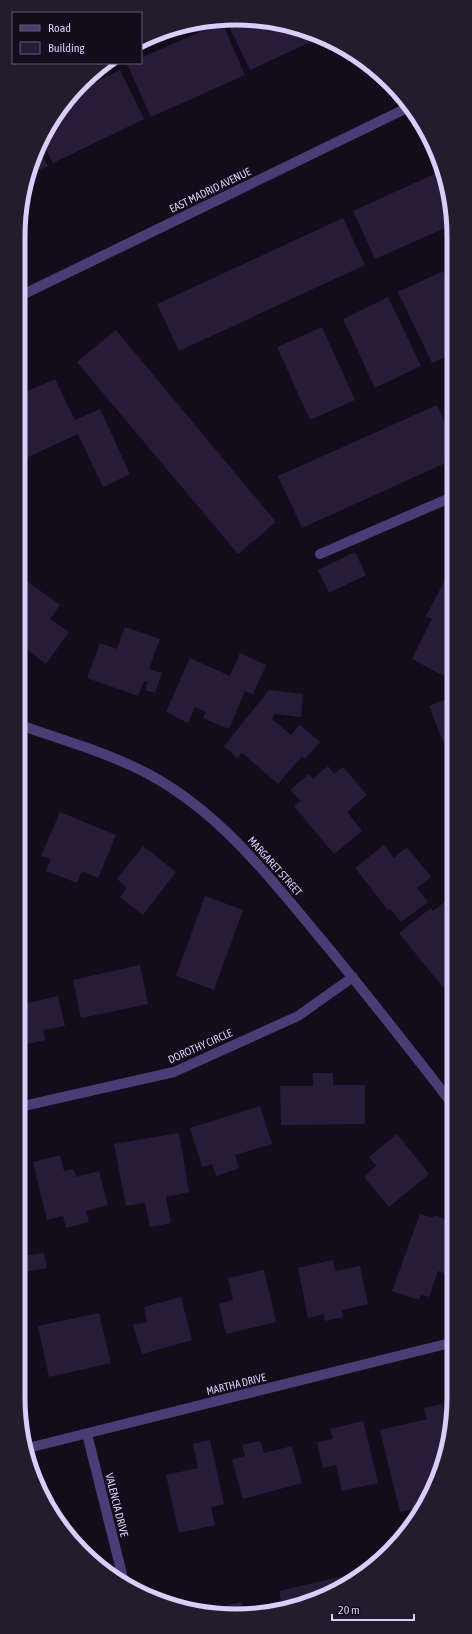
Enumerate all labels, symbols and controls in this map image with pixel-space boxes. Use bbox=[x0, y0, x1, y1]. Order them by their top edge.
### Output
legend bbox=[12, 12, 142, 64]
text: Road bbox=[48, 21, 71, 35]
text: Building bbox=[48, 41, 86, 55]
street label: EAST MADRID AVENUE bbox=[167, 165, 253, 215]
street label: MARGARET STREET bbox=[245, 834, 305, 898]
street label: DOROTHY CIRCLE bbox=[166, 1026, 234, 1065]
street label: MARTHA DRIVE bbox=[205, 1371, 267, 1397]
street label: VALENCIA DRIVE bbox=[103, 1472, 131, 1538]
scale bar bbox=[332, 1596, 414, 1622]
text: 20 m bbox=[338, 1603, 360, 1617]

